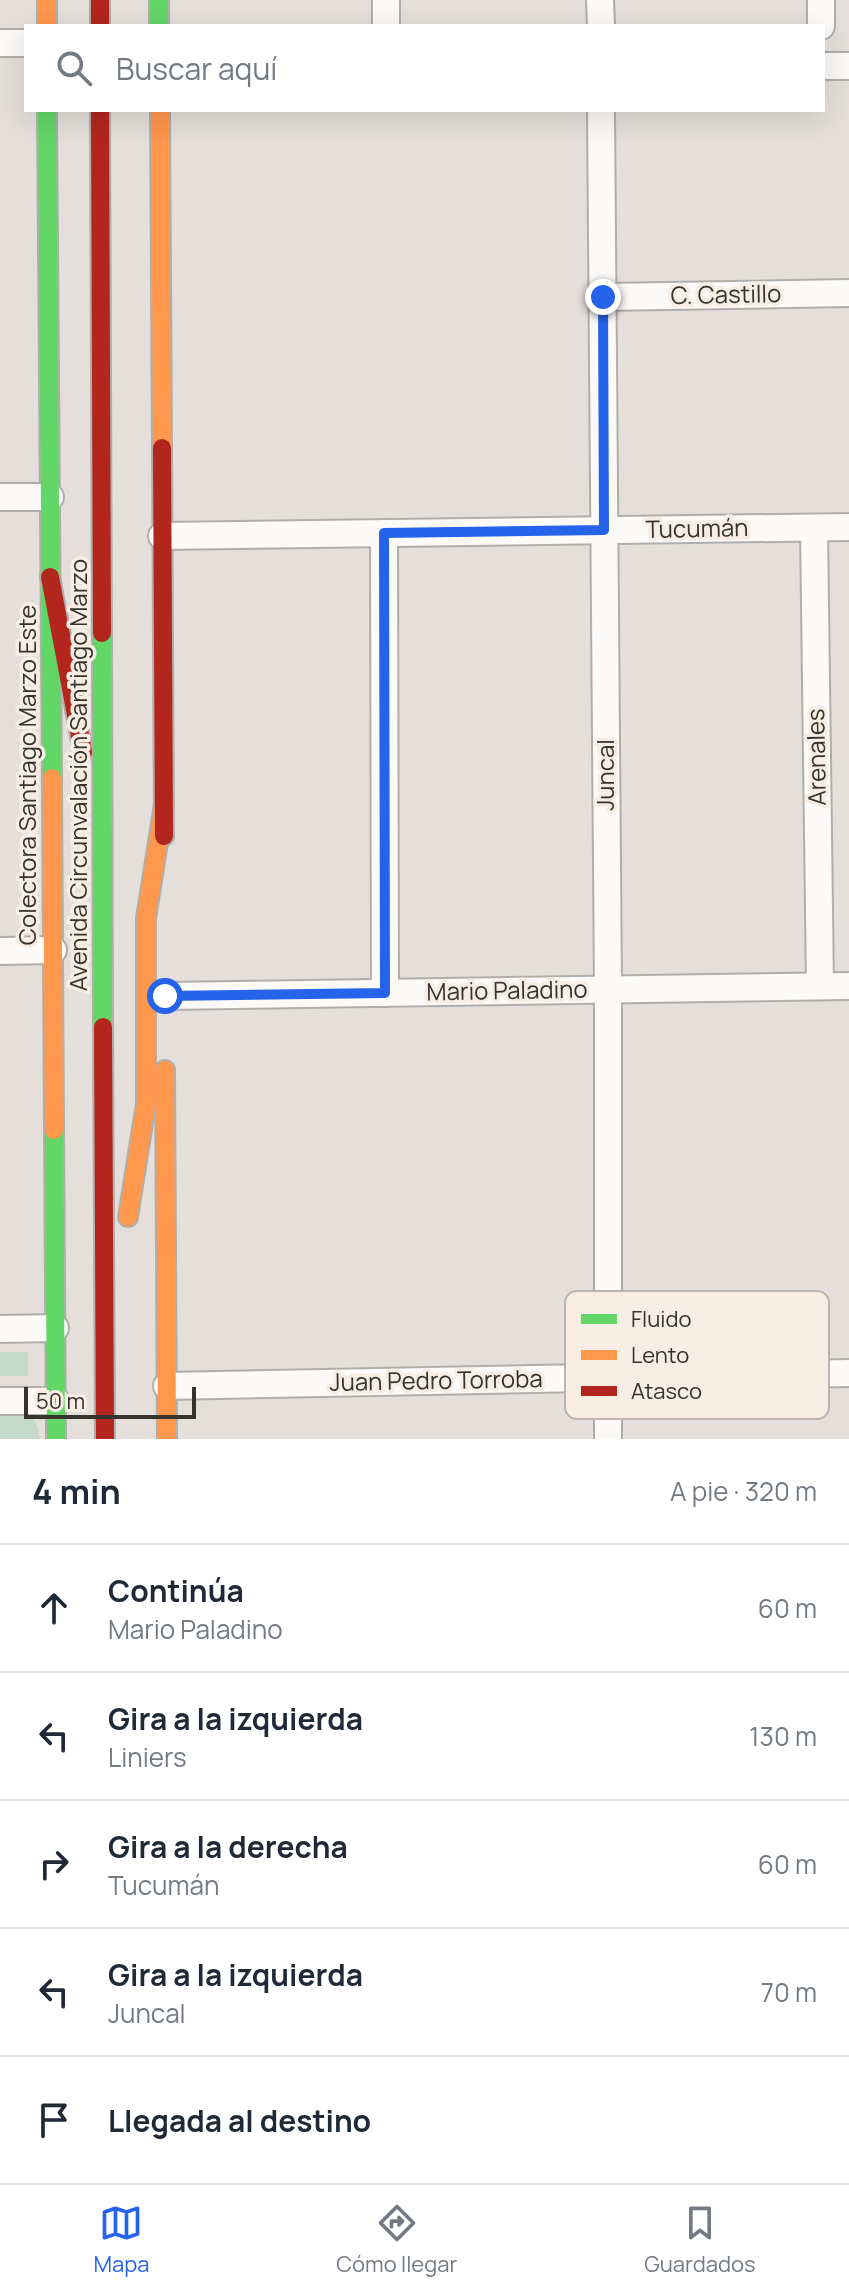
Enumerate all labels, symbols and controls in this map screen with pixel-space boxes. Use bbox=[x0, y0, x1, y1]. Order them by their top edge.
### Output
search box bbox=[24, 24, 825, 112]
icon: search bbox=[52, 46, 96, 90]
text: Buscar aquí bbox=[116, 48, 277, 89]
street label: C. Castillo bbox=[670, 276, 782, 311]
route end bbox=[585, 279, 621, 315]
street label: Tucumán bbox=[645, 510, 749, 545]
street label: Avenida Circunvalación Santiago Marzo bbox=[61, 559, 94, 991]
street label: Colectora Santiago Marzo Este bbox=[10, 605, 43, 945]
street label: Arenales bbox=[798, 708, 833, 806]
street label: Juncal bbox=[588, 739, 621, 811]
street label: Mario Paladino bbox=[426, 972, 588, 1007]
route start bbox=[147, 978, 183, 1014]
legend bbox=[565, 1291, 829, 1419]
text: Fluido bbox=[631, 1304, 691, 1334]
text: Lento bbox=[631, 1340, 689, 1370]
street label: Juan Pedro Torroba bbox=[329, 1361, 543, 1398]
text: Atasco bbox=[631, 1376, 702, 1406]
scale bar bbox=[24, 1383, 196, 1419]
text: 50 m bbox=[36, 1386, 85, 1416]
text: 4 min bbox=[32, 1468, 121, 1514]
text: A pie · 320 m bbox=[670, 1473, 817, 1509]
text: Continúa bbox=[108, 1570, 244, 1611]
icon: ahead bbox=[32, 1586, 76, 1630]
text: 60 m bbox=[758, 1590, 817, 1626]
text: Mario Paladino bbox=[108, 1611, 283, 1647]
text: Gira a la izquierda bbox=[108, 1698, 363, 1739]
icon: left bbox=[32, 1714, 76, 1758]
text: 130 m bbox=[749, 1718, 817, 1754]
text: Liniers bbox=[108, 1739, 187, 1775]
text: Gira a la derecha bbox=[108, 1826, 348, 1867]
icon: right bbox=[32, 1842, 76, 1886]
text: 60 m bbox=[758, 1846, 817, 1882]
text: Tucumán bbox=[108, 1867, 219, 1903]
text: Gira a la izquierda bbox=[108, 1954, 363, 1995]
icon: left bbox=[32, 1970, 76, 2014]
text: 70 m bbox=[761, 1974, 817, 2010]
text: Juncal bbox=[108, 1995, 186, 2031]
icon: arrive bbox=[32, 2098, 76, 2142]
text: Llegada al destino bbox=[108, 2100, 371, 2141]
tab: Mapa bbox=[93, 2201, 149, 2279]
tab: Cómo llegar bbox=[336, 2201, 457, 2279]
tab: Guardados bbox=[644, 2201, 756, 2279]

